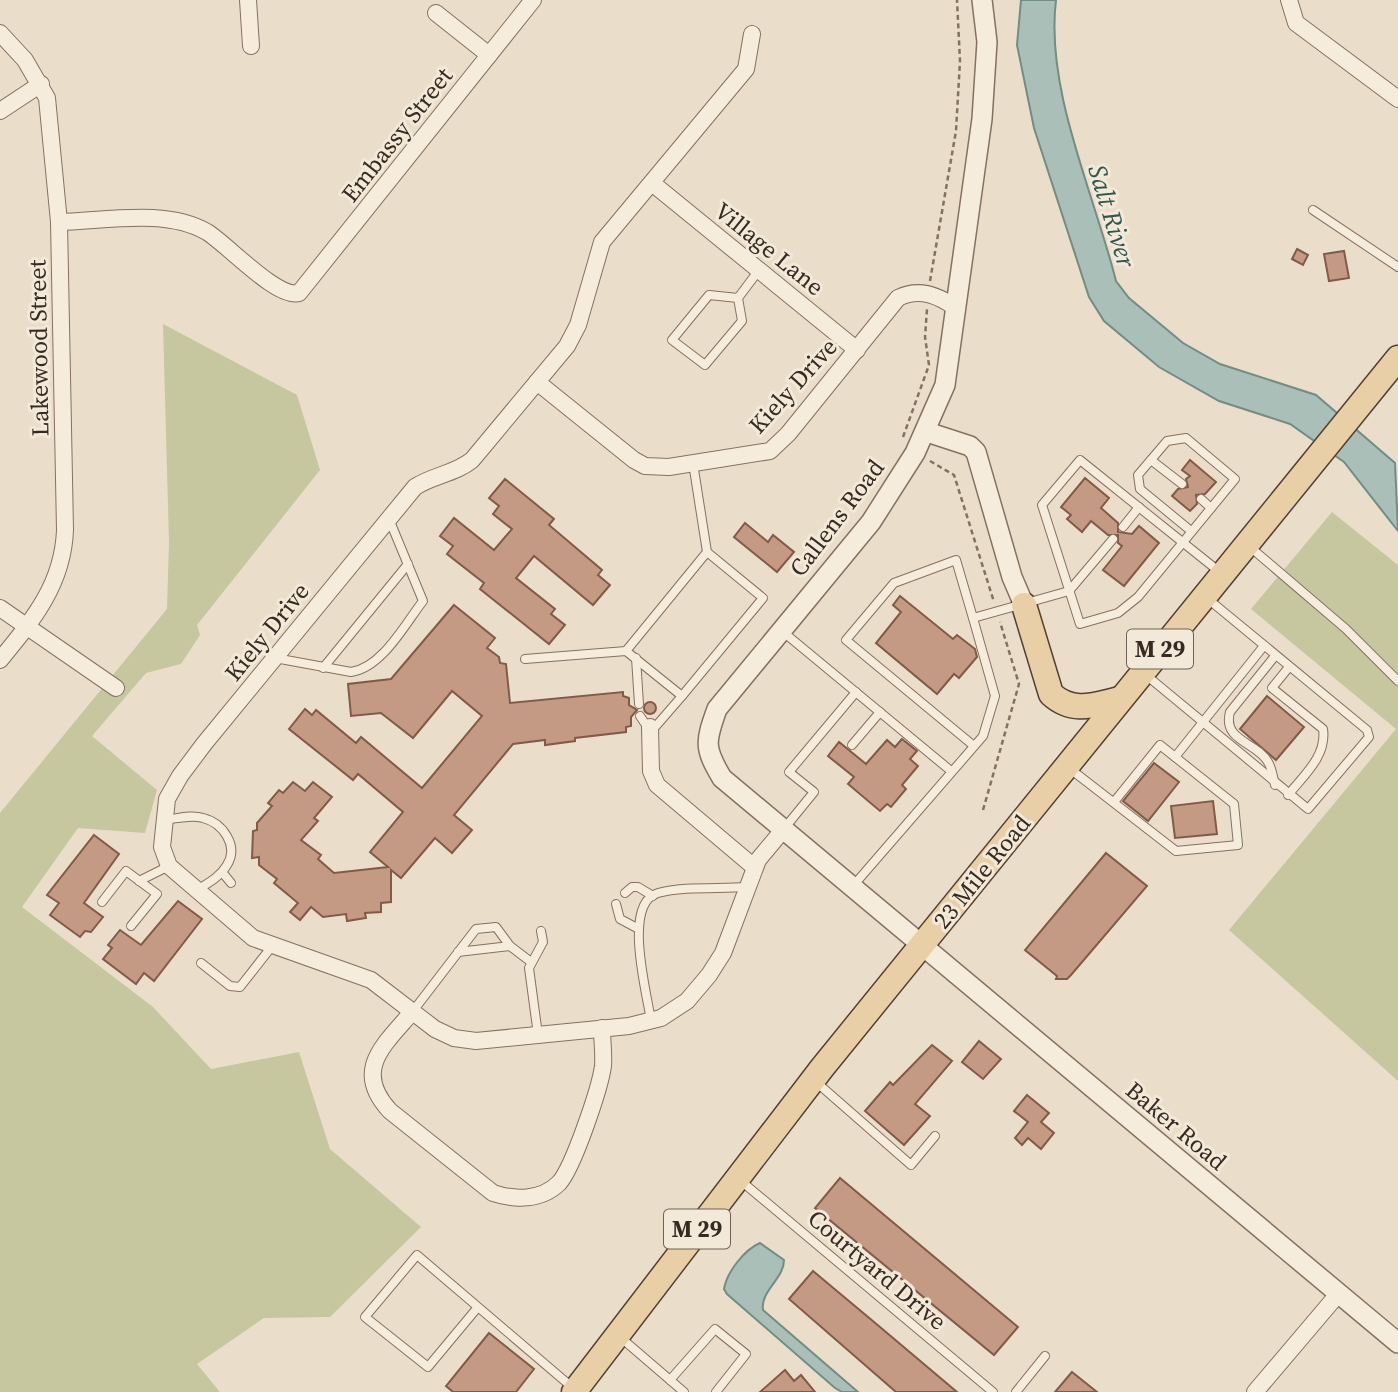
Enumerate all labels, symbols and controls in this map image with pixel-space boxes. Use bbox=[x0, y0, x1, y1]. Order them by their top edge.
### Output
street label: Embassy Street bbox=[333, 60, 460, 209]
water label: Salt River bbox=[1079, 160, 1145, 272]
street label: Village Lane bbox=[708, 194, 831, 303]
street label: Lakewood Street bbox=[20, 259, 57, 437]
street label: Kiely Drive bbox=[741, 331, 844, 440]
street label: Callens Road bbox=[782, 452, 892, 583]
street label: Kiely Drive bbox=[217, 576, 317, 688]
road number: M 29 bbox=[1127, 629, 1193, 668]
street label: 23 Mile Road bbox=[925, 807, 1038, 936]
street label: Baker Road bbox=[1119, 1074, 1234, 1178]
street label: Courtyard Drive bbox=[801, 1202, 954, 1337]
road number: M 29 bbox=[664, 1210, 730, 1248]

